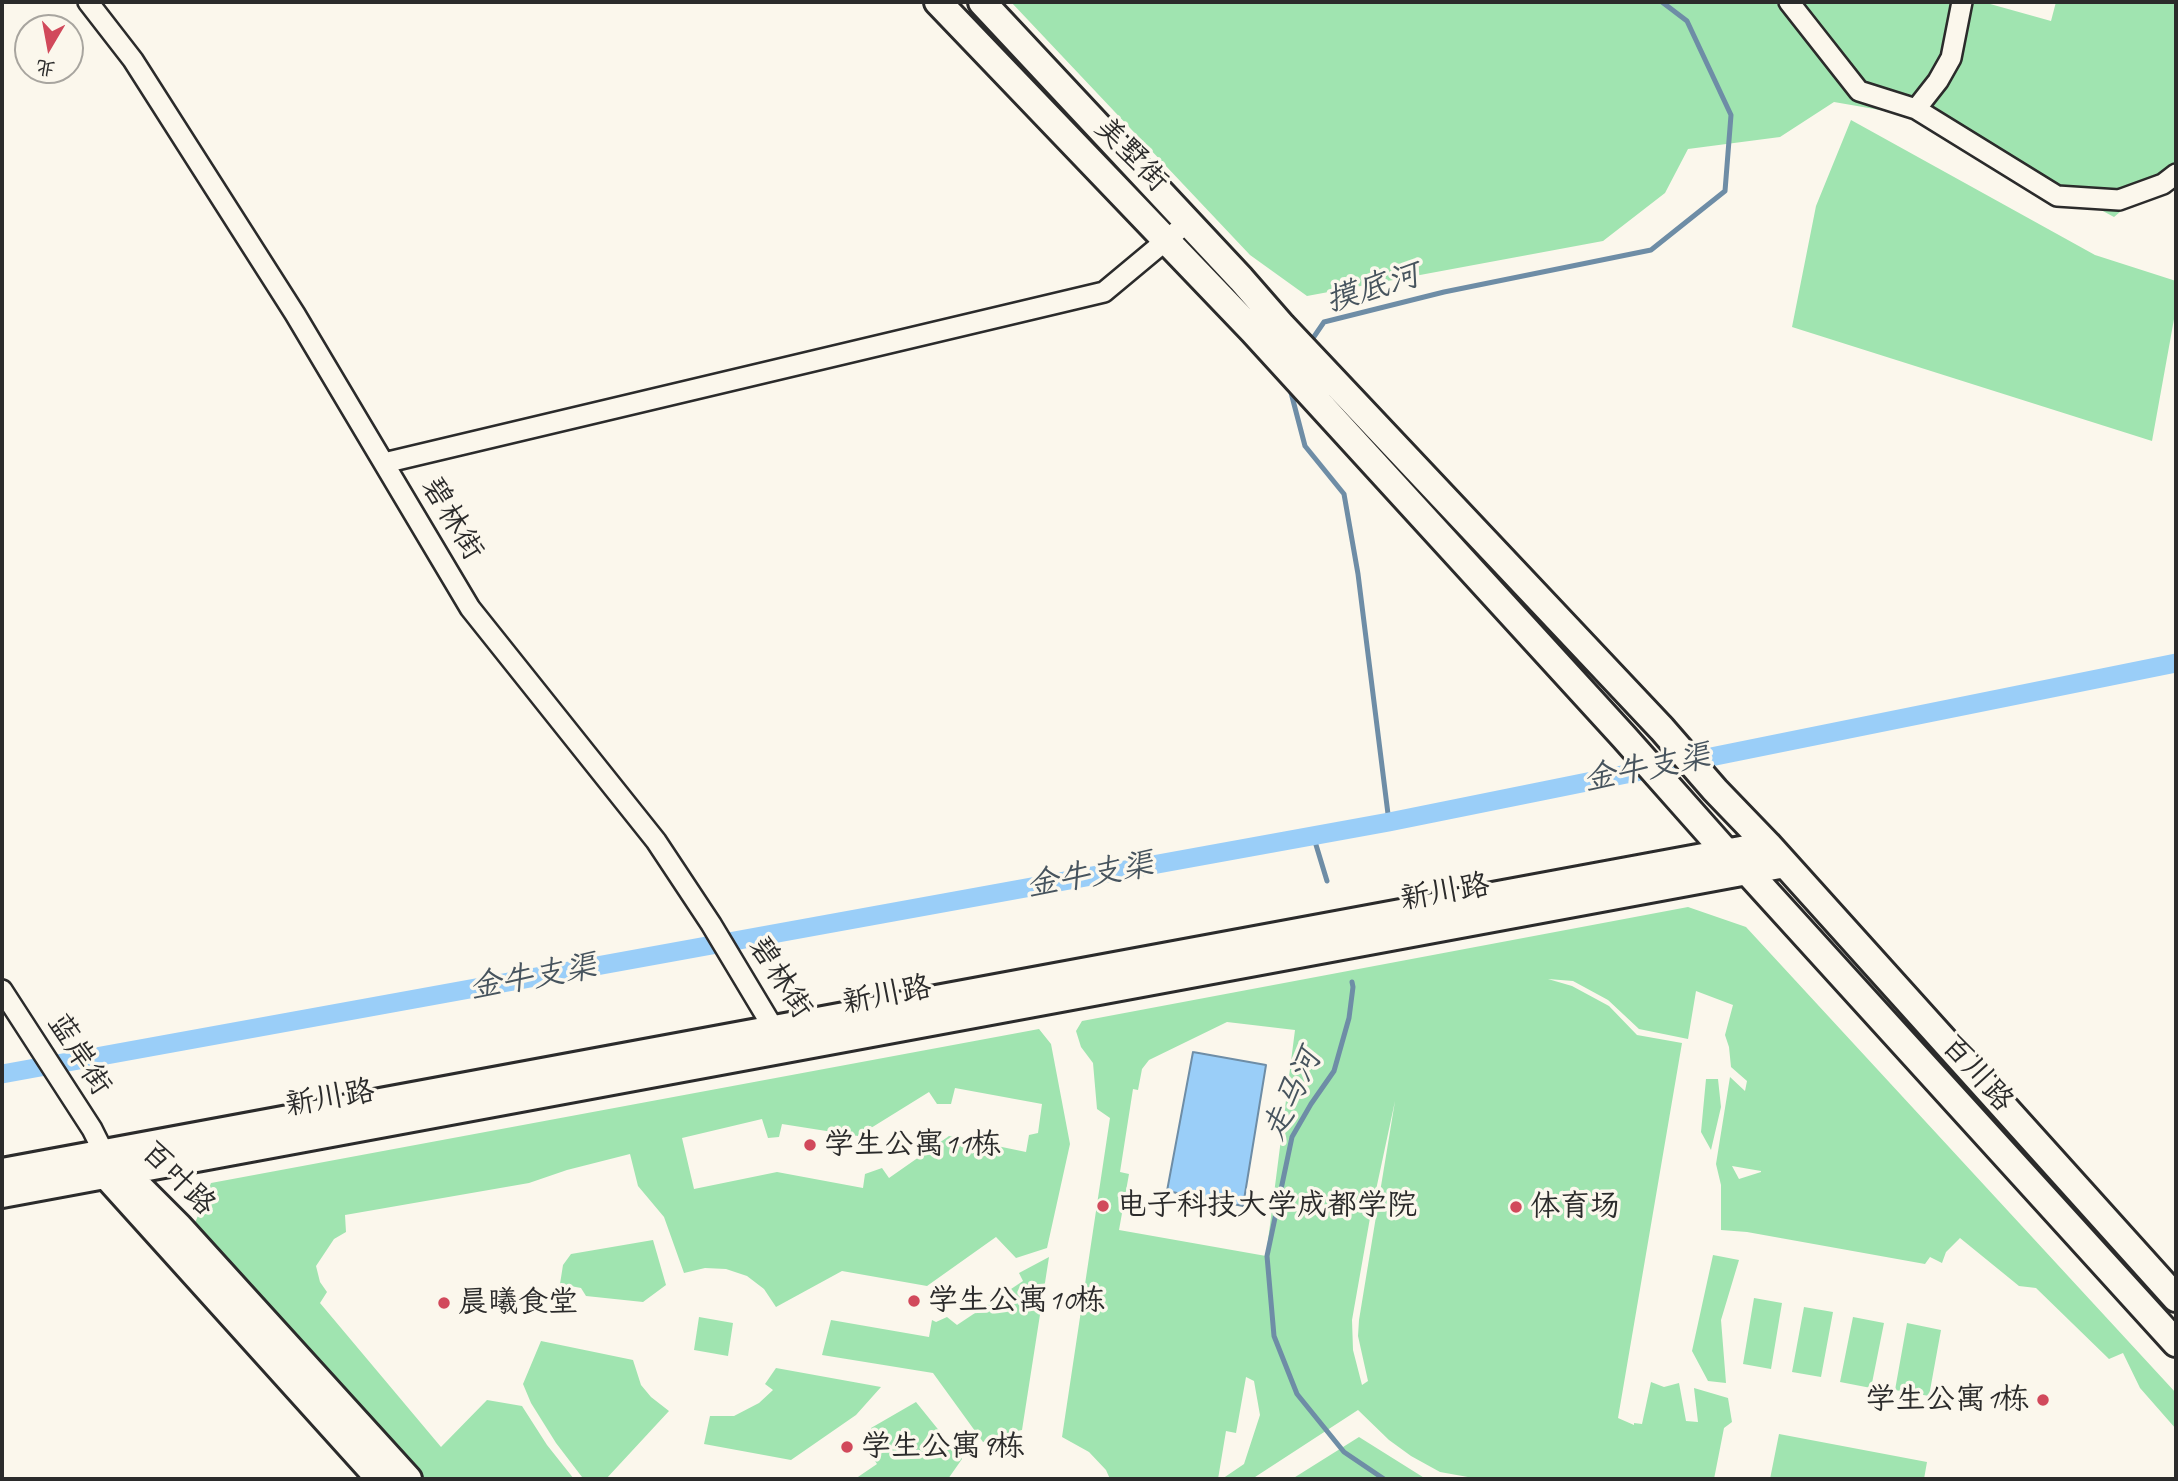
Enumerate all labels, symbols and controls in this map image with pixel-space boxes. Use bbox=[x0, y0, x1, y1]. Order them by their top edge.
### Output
north arrow bbox=[14, 14, 84, 84]
text: 北 bbox=[34, 54, 57, 81]
street label: 美墅街 bbox=[1087, 110, 1175, 200]
water label: 摸底河 bbox=[1321, 257, 1425, 321]
street label: 碧林街 bbox=[413, 471, 491, 567]
water label: 金牛支渠 bbox=[1581, 738, 1713, 800]
water label: 金牛支渠 bbox=[1024, 846, 1156, 906]
street label: 新川路 bbox=[1398, 867, 1492, 919]
street label: 碧林街 bbox=[740, 930, 820, 1026]
water label: 金牛支渠 bbox=[467, 948, 599, 1008]
street label: 新川路 bbox=[839, 970, 935, 1022]
street label: 蓝岸街 bbox=[39, 1007, 119, 1103]
street label: 百川路 bbox=[1934, 1029, 2020, 1119]
water label: 走马河 bbox=[1255, 1043, 1331, 1147]
street label: 新川路 bbox=[283, 1073, 377, 1125]
place label: 学生公寓11栋 bbox=[824, 1127, 1001, 1163]
street label: 百叶路 bbox=[133, 1134, 223, 1224]
marker: 学生公寓11栋 bbox=[802, 1137, 818, 1153]
place label: 电子科技大学成都学院 bbox=[1117, 1188, 1417, 1224]
place label: 体育场 bbox=[1530, 1189, 1620, 1225]
marker: 电子科技大学成都学院 bbox=[1095, 1198, 1111, 1214]
marker: 体育场 bbox=[1508, 1199, 1524, 1215]
place label: 学生公寓10栋 bbox=[928, 1283, 1105, 1319]
place label: 晨曦食堂 bbox=[458, 1285, 578, 1321]
marker: 学生公寓10栋 bbox=[906, 1293, 922, 1309]
marker: 晨曦食堂 bbox=[436, 1295, 452, 1311]
place label: 学生公寓1栋 bbox=[1866, 1382, 2029, 1418]
marker: 学生公寓1栋 bbox=[2035, 1392, 2051, 1408]
place label: 学生公寓9栋 bbox=[861, 1429, 1024, 1465]
marker: 学生公寓9栋 bbox=[839, 1439, 855, 1455]

